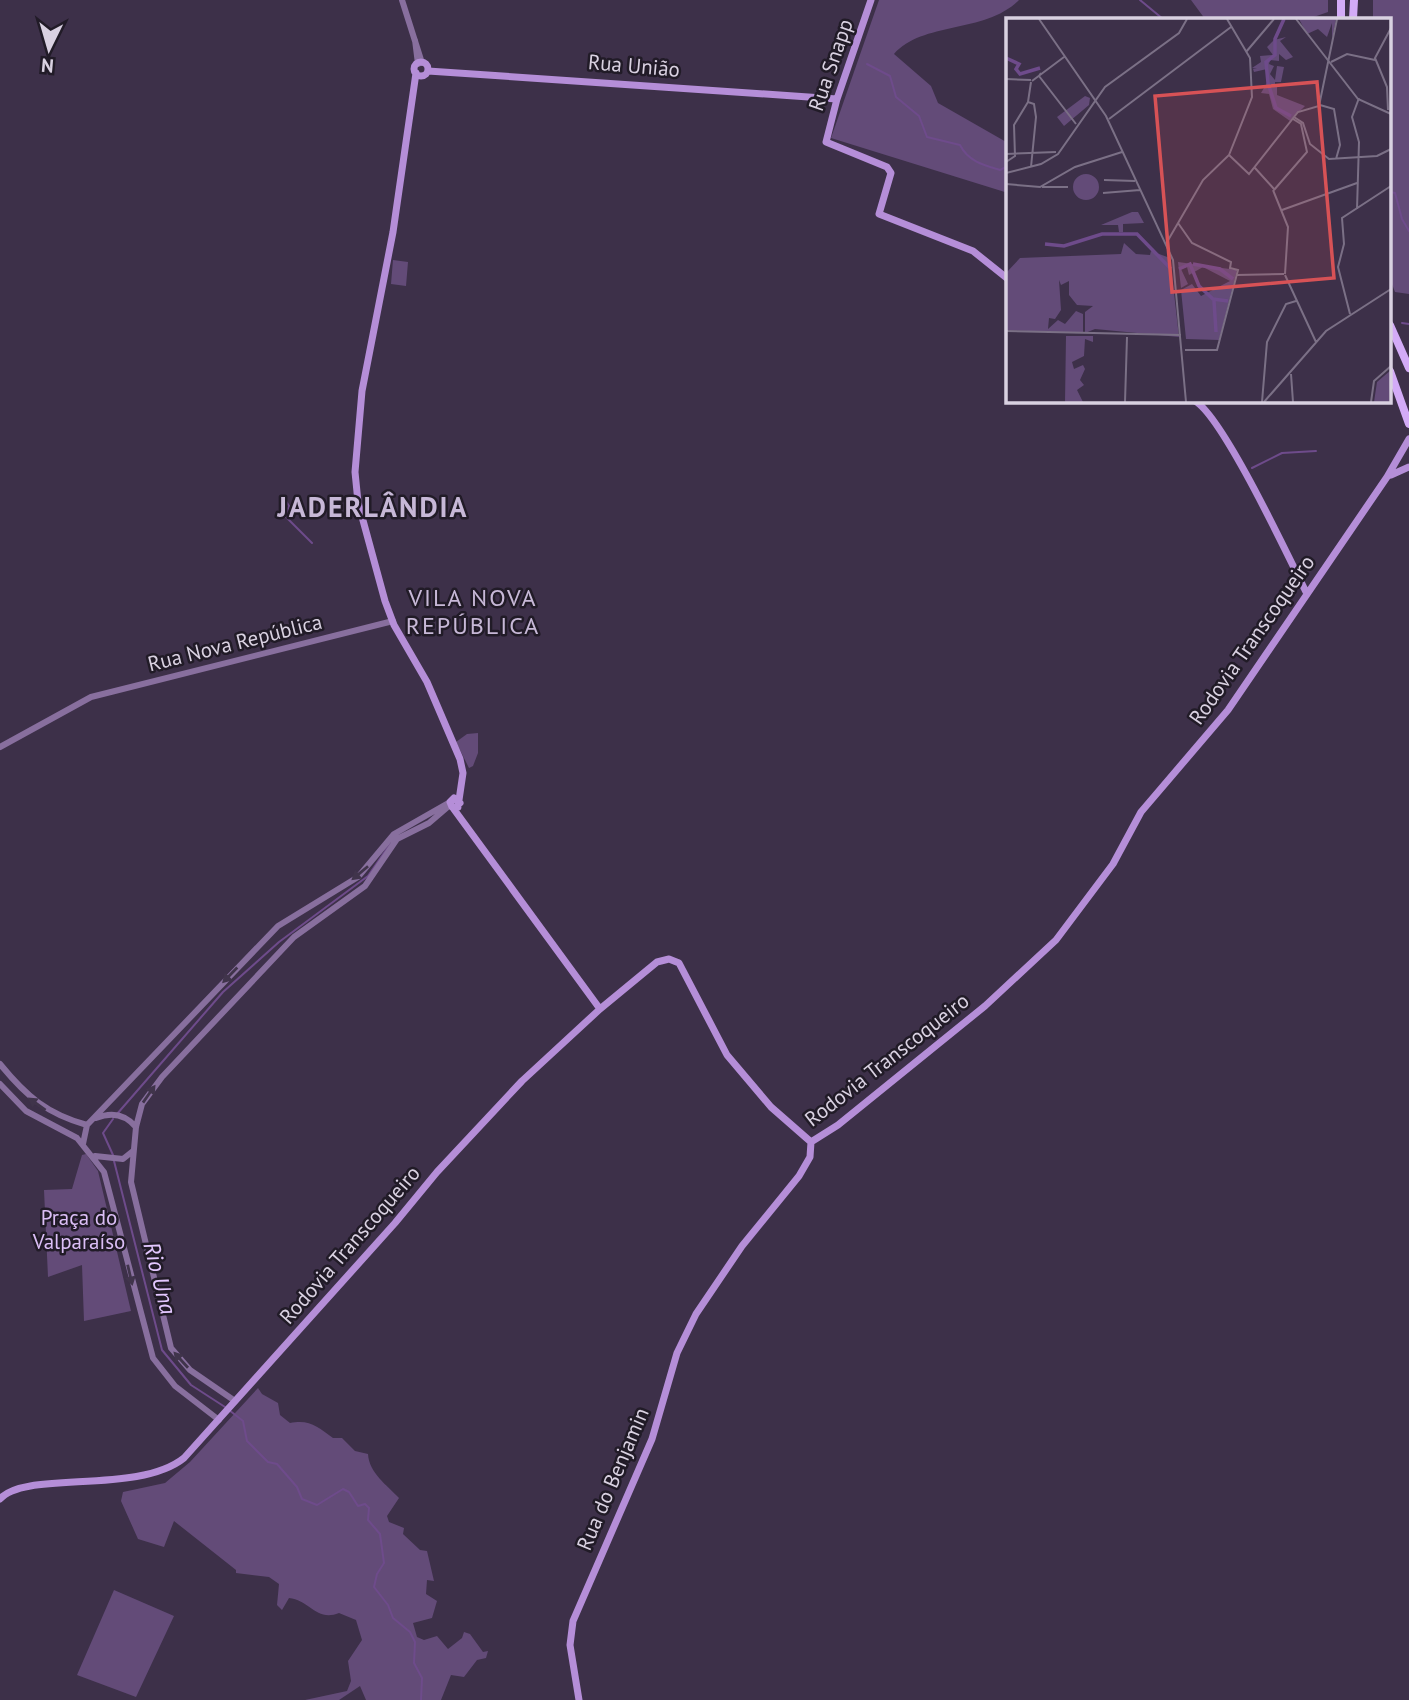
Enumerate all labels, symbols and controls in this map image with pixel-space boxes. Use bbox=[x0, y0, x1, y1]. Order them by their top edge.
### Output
north arrow bbox=[14, 14, 84, 84]
street label: Rua Snapp bbox=[802, 15, 859, 114]
inset map bbox=[1006, 18, 1392, 402]
street label: Rua União bbox=[587, 48, 681, 83]
text: N bbox=[40, 53, 55, 78]
district label: JADERLÂNDIA bbox=[277, 488, 468, 525]
street label: Rodovia Transcoqueiro bbox=[1183, 550, 1320, 730]
district label: VILA NOVA REPÚBLICA bbox=[406, 582, 540, 641]
street label: Rua Nova República bbox=[145, 608, 325, 677]
one-way arrow bbox=[351, 865, 369, 881]
one-way arrow bbox=[223, 966, 239, 983]
street label: Rodovia Transcoqueiro bbox=[799, 987, 974, 1132]
one-way arrow bbox=[142, 1085, 156, 1103]
one-way arrow bbox=[28, 1097, 46, 1111]
street label: Rodovia Transcoqueiro bbox=[273, 1160, 426, 1329]
park label: Praça do Valparaíso bbox=[32, 1204, 125, 1255]
water label: Rio Una bbox=[138, 1239, 183, 1317]
one-way arrow bbox=[125, 1264, 136, 1286]
one-way arrow bbox=[173, 1351, 189, 1369]
street label: Rua do Benjamin bbox=[570, 1403, 655, 1554]

